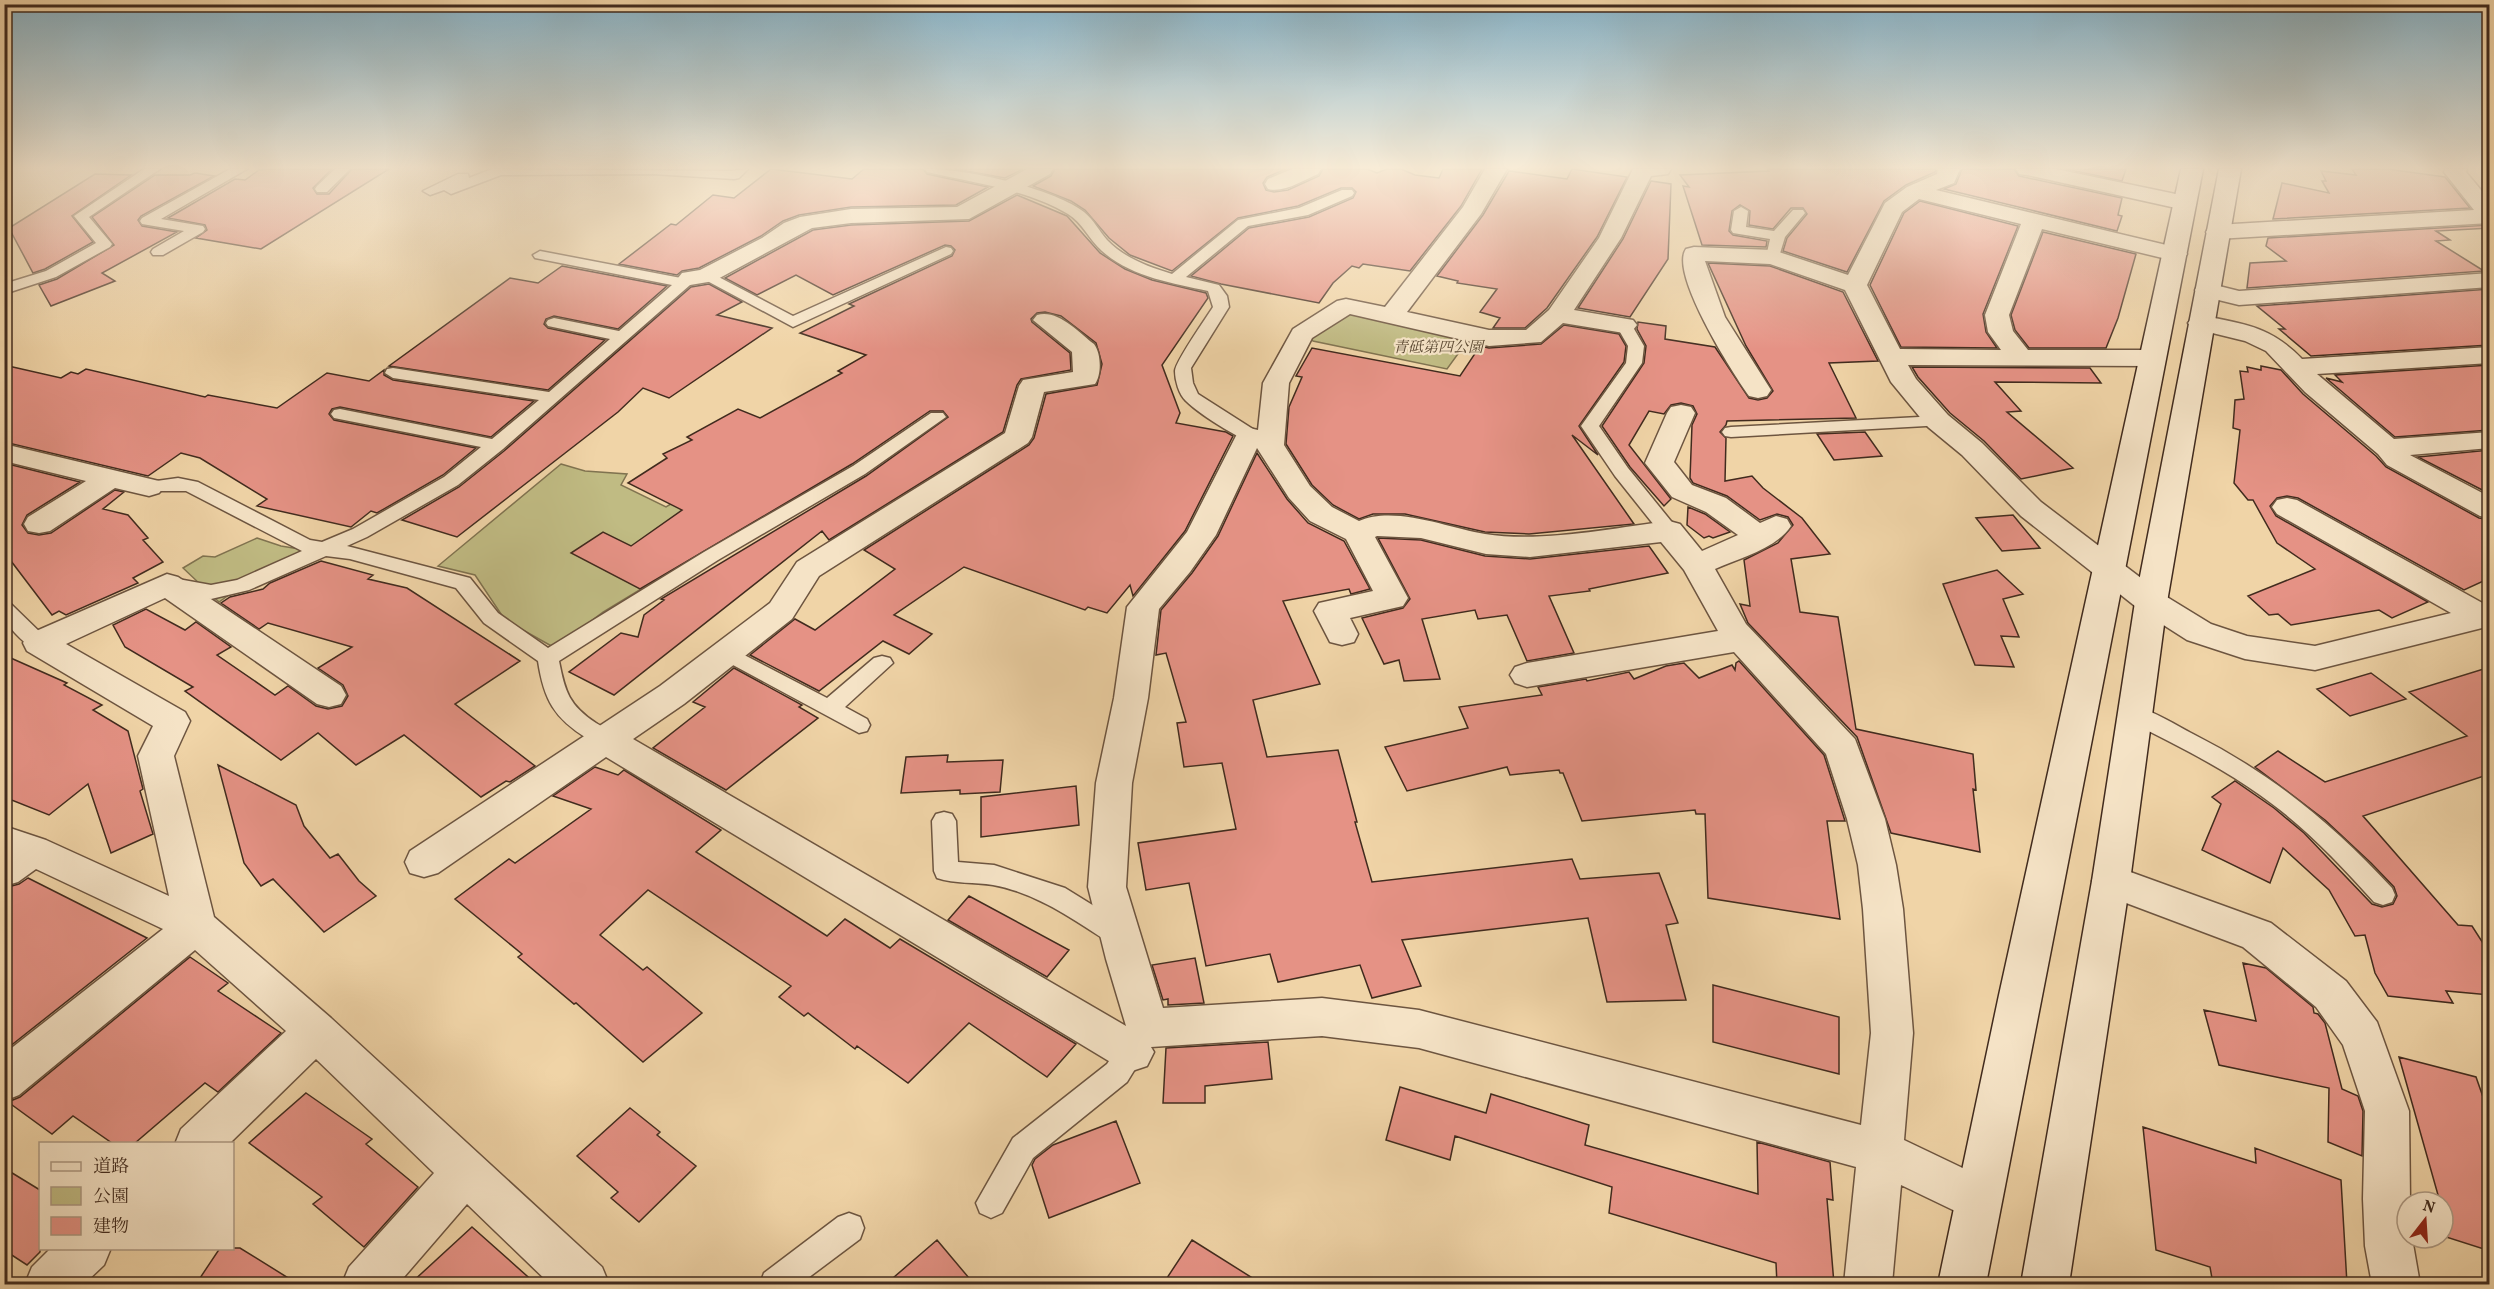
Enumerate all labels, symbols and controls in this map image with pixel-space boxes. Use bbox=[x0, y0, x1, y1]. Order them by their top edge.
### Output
park label: 青砥第四公園 bbox=[1393, 338, 1486, 359]
legend bbox=[39, 1142, 234, 1250]
text: 道路 bbox=[93, 1155, 129, 1180]
text: 公園 bbox=[93, 1185, 129, 1210]
north arrow bbox=[2395, 1190, 2455, 1250]
text: N bbox=[2420, 1195, 2438, 1220]
text: 建物 bbox=[93, 1215, 129, 1240]

